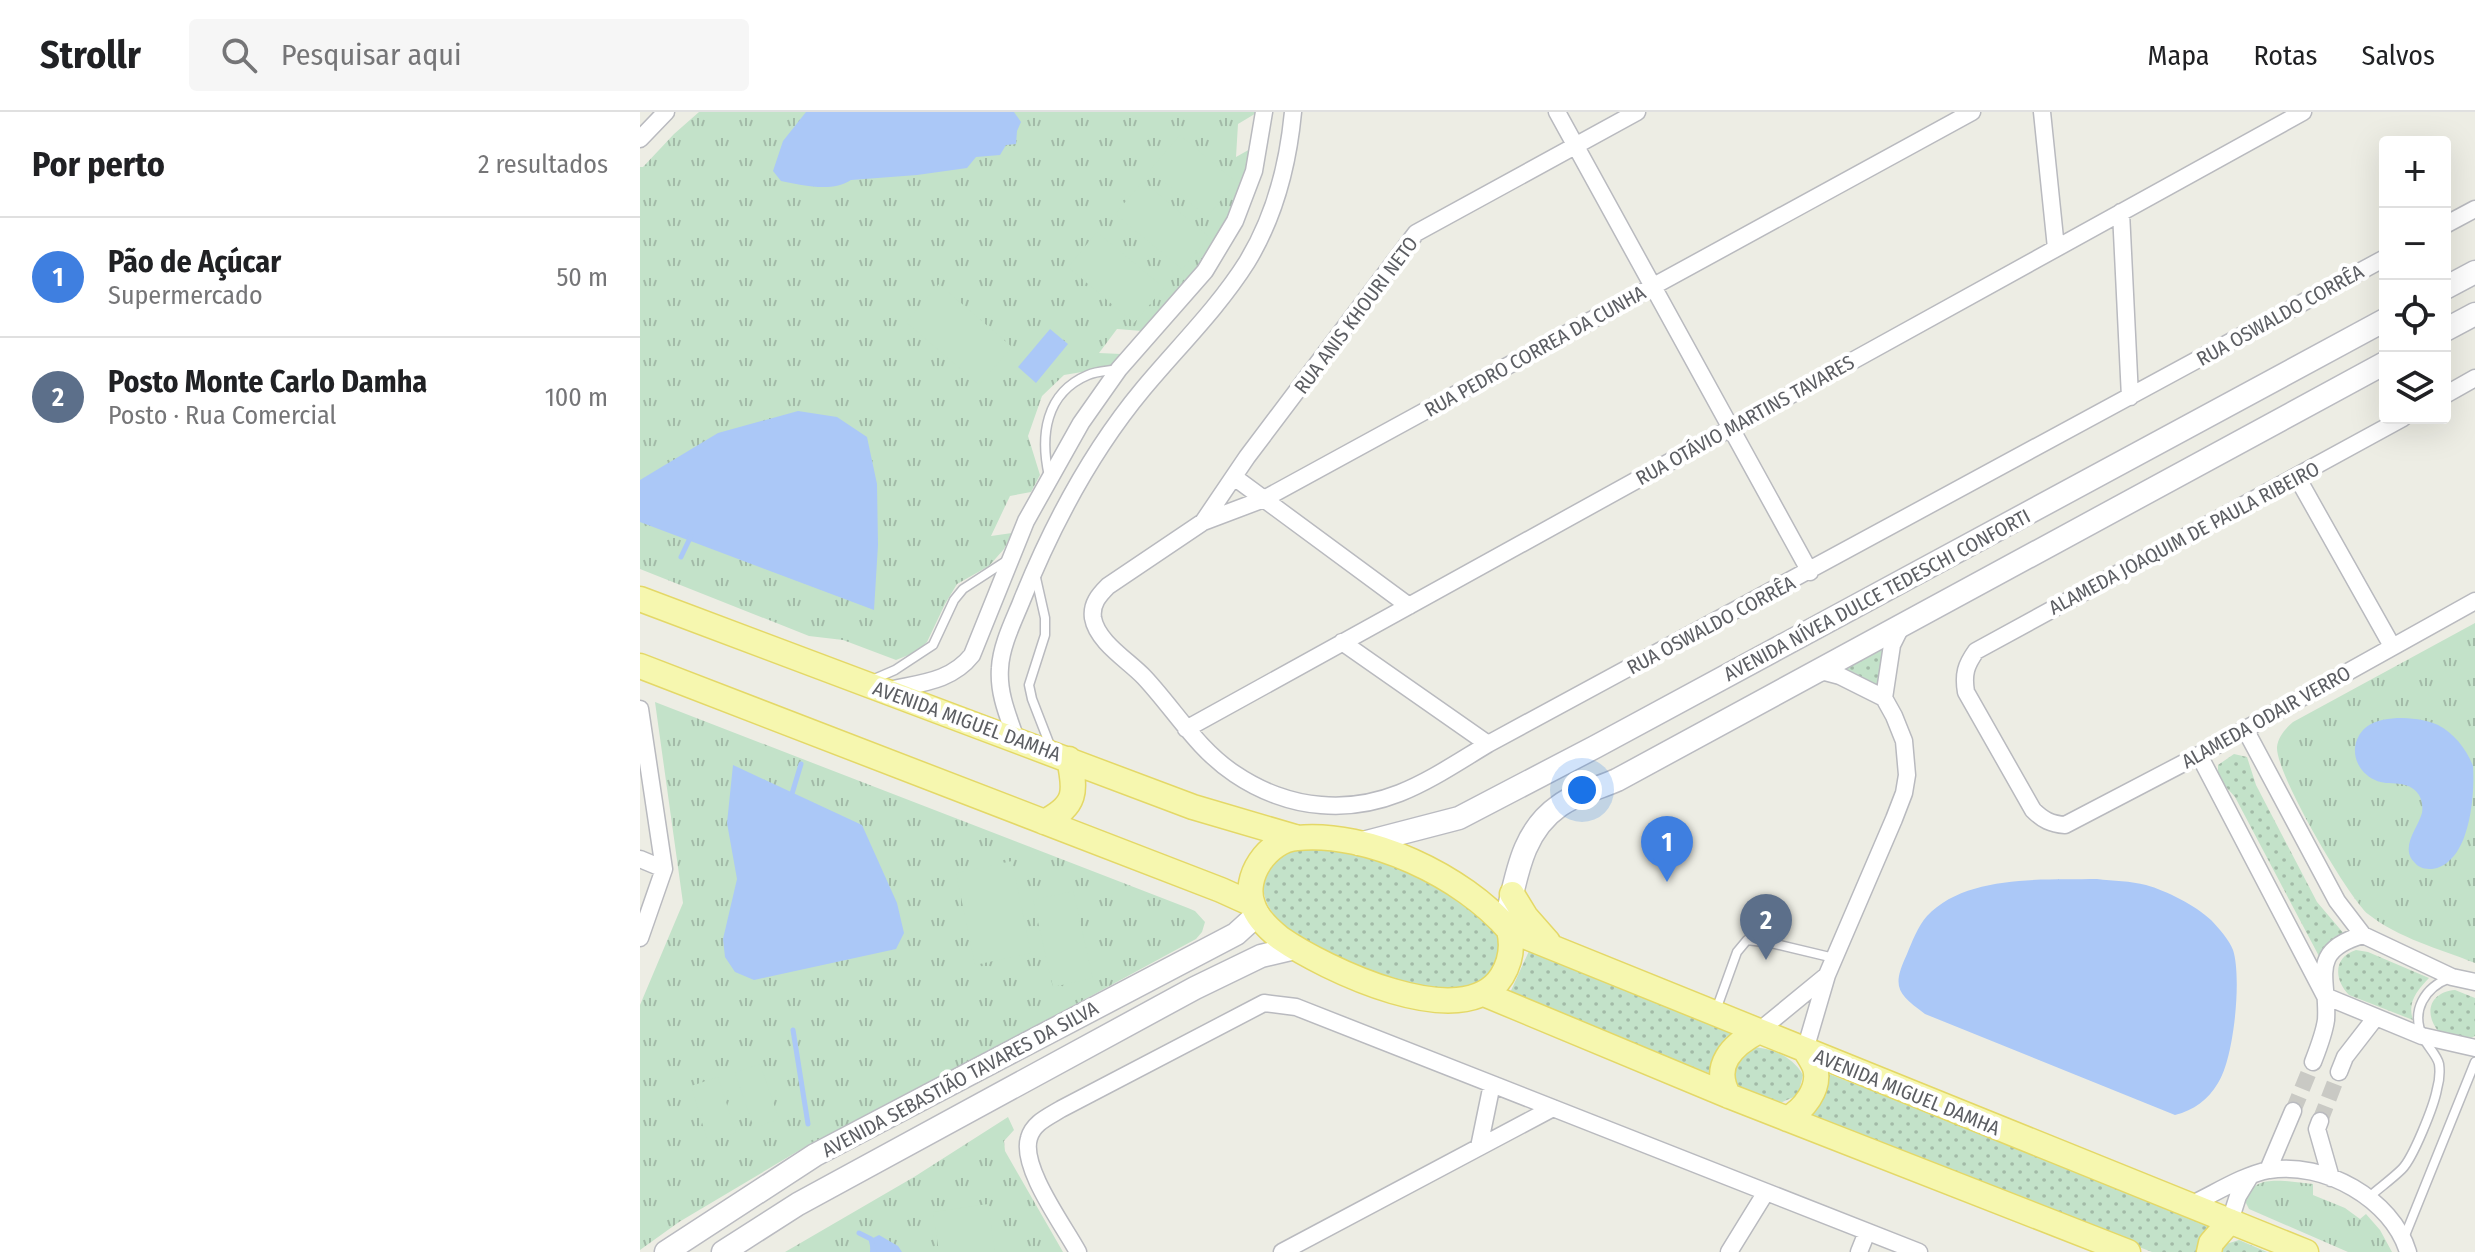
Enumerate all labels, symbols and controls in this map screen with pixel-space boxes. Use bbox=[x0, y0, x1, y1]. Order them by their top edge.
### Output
search box bbox=[189, 19, 749, 91]
text: Strollr bbox=[40, 32, 141, 78]
icon: search bbox=[217, 33, 261, 77]
text: Pesquisar aqui bbox=[281, 37, 462, 73]
text: Mapa bbox=[2148, 39, 2210, 72]
text: Rotas bbox=[2254, 39, 2318, 72]
text: Salvos bbox=[2362, 39, 2435, 72]
map controls bbox=[2379, 136, 2451, 424]
button: + bbox=[2379, 136, 2451, 208]
text: Por perto bbox=[32, 144, 165, 185]
text: 2 resultados bbox=[478, 149, 608, 180]
button: − bbox=[2379, 208, 2451, 280]
street label: RUA ANIS KHOURI NETO bbox=[1289, 232, 1423, 398]
text: Pão de Açúcar bbox=[108, 244, 281, 280]
street label: RUA OSWALDO CORRÊA bbox=[2192, 259, 2368, 371]
text: 1 bbox=[53, 262, 64, 293]
text: 50 m bbox=[556, 262, 608, 293]
text: Supermercado bbox=[108, 280, 263, 311]
street label: RUA PEDRO CORREA DA CUNHA bbox=[1420, 280, 1650, 422]
button: locate bbox=[2379, 280, 2451, 352]
street label: RUA OTÁVIO MARTINS TAVARES bbox=[1632, 350, 1858, 490]
button: layers bbox=[2379, 352, 2451, 424]
text: Posto Monte Carlo Damha bbox=[108, 364, 427, 400]
text: 2 bbox=[52, 382, 64, 413]
text: 100 m bbox=[545, 382, 608, 413]
text: Posto · Rua Comercial bbox=[108, 400, 336, 431]
street label: ALAMEDA JOAQUIM DE PAULA RIBEIRO bbox=[2045, 456, 2323, 620]
street label: AVENIDA NÍVEA DULCE TEDESCHI CONFORTI bbox=[1720, 504, 2034, 686]
street label: RUA OSWALDO CORRÊA bbox=[1623, 570, 1800, 680]
street label: ALAMEDA ODAIR VERRO bbox=[2177, 661, 2355, 773]
street label: AVENIDA MIGUEL DAMHA bbox=[870, 676, 1065, 766]
your location bbox=[1562, 770, 1602, 810]
pin: 1 bbox=[1641, 816, 1693, 882]
pin: 2 bbox=[1740, 894, 1792, 960]
street label: AVENIDA SEBASTIÃO TAVARES DA SILVA bbox=[818, 996, 1103, 1162]
street label: AVENIDA MIGUEL DAMHA bbox=[1811, 1044, 2004, 1140]

